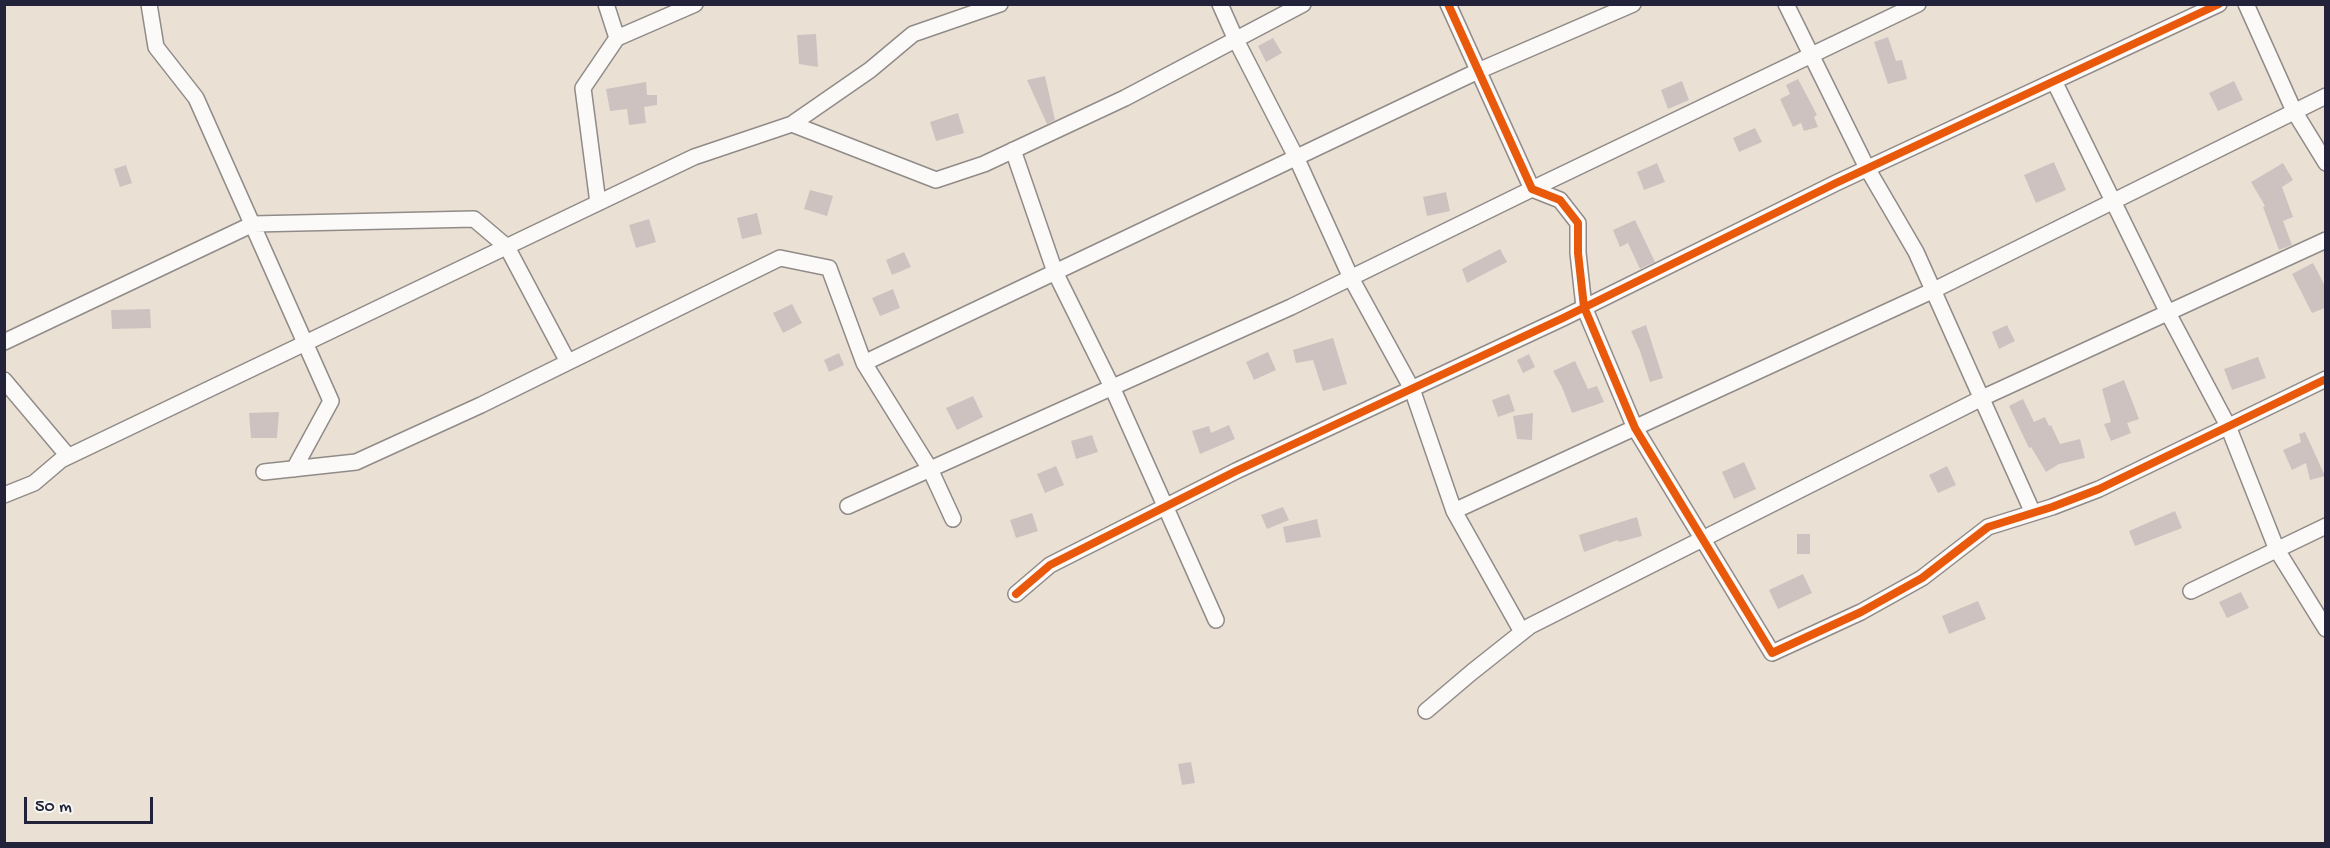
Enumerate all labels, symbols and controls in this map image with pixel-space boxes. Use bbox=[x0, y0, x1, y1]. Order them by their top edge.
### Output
scale bar bbox=[27, 785, 156, 823]
text: 50 m bbox=[35, 797, 72, 818]

